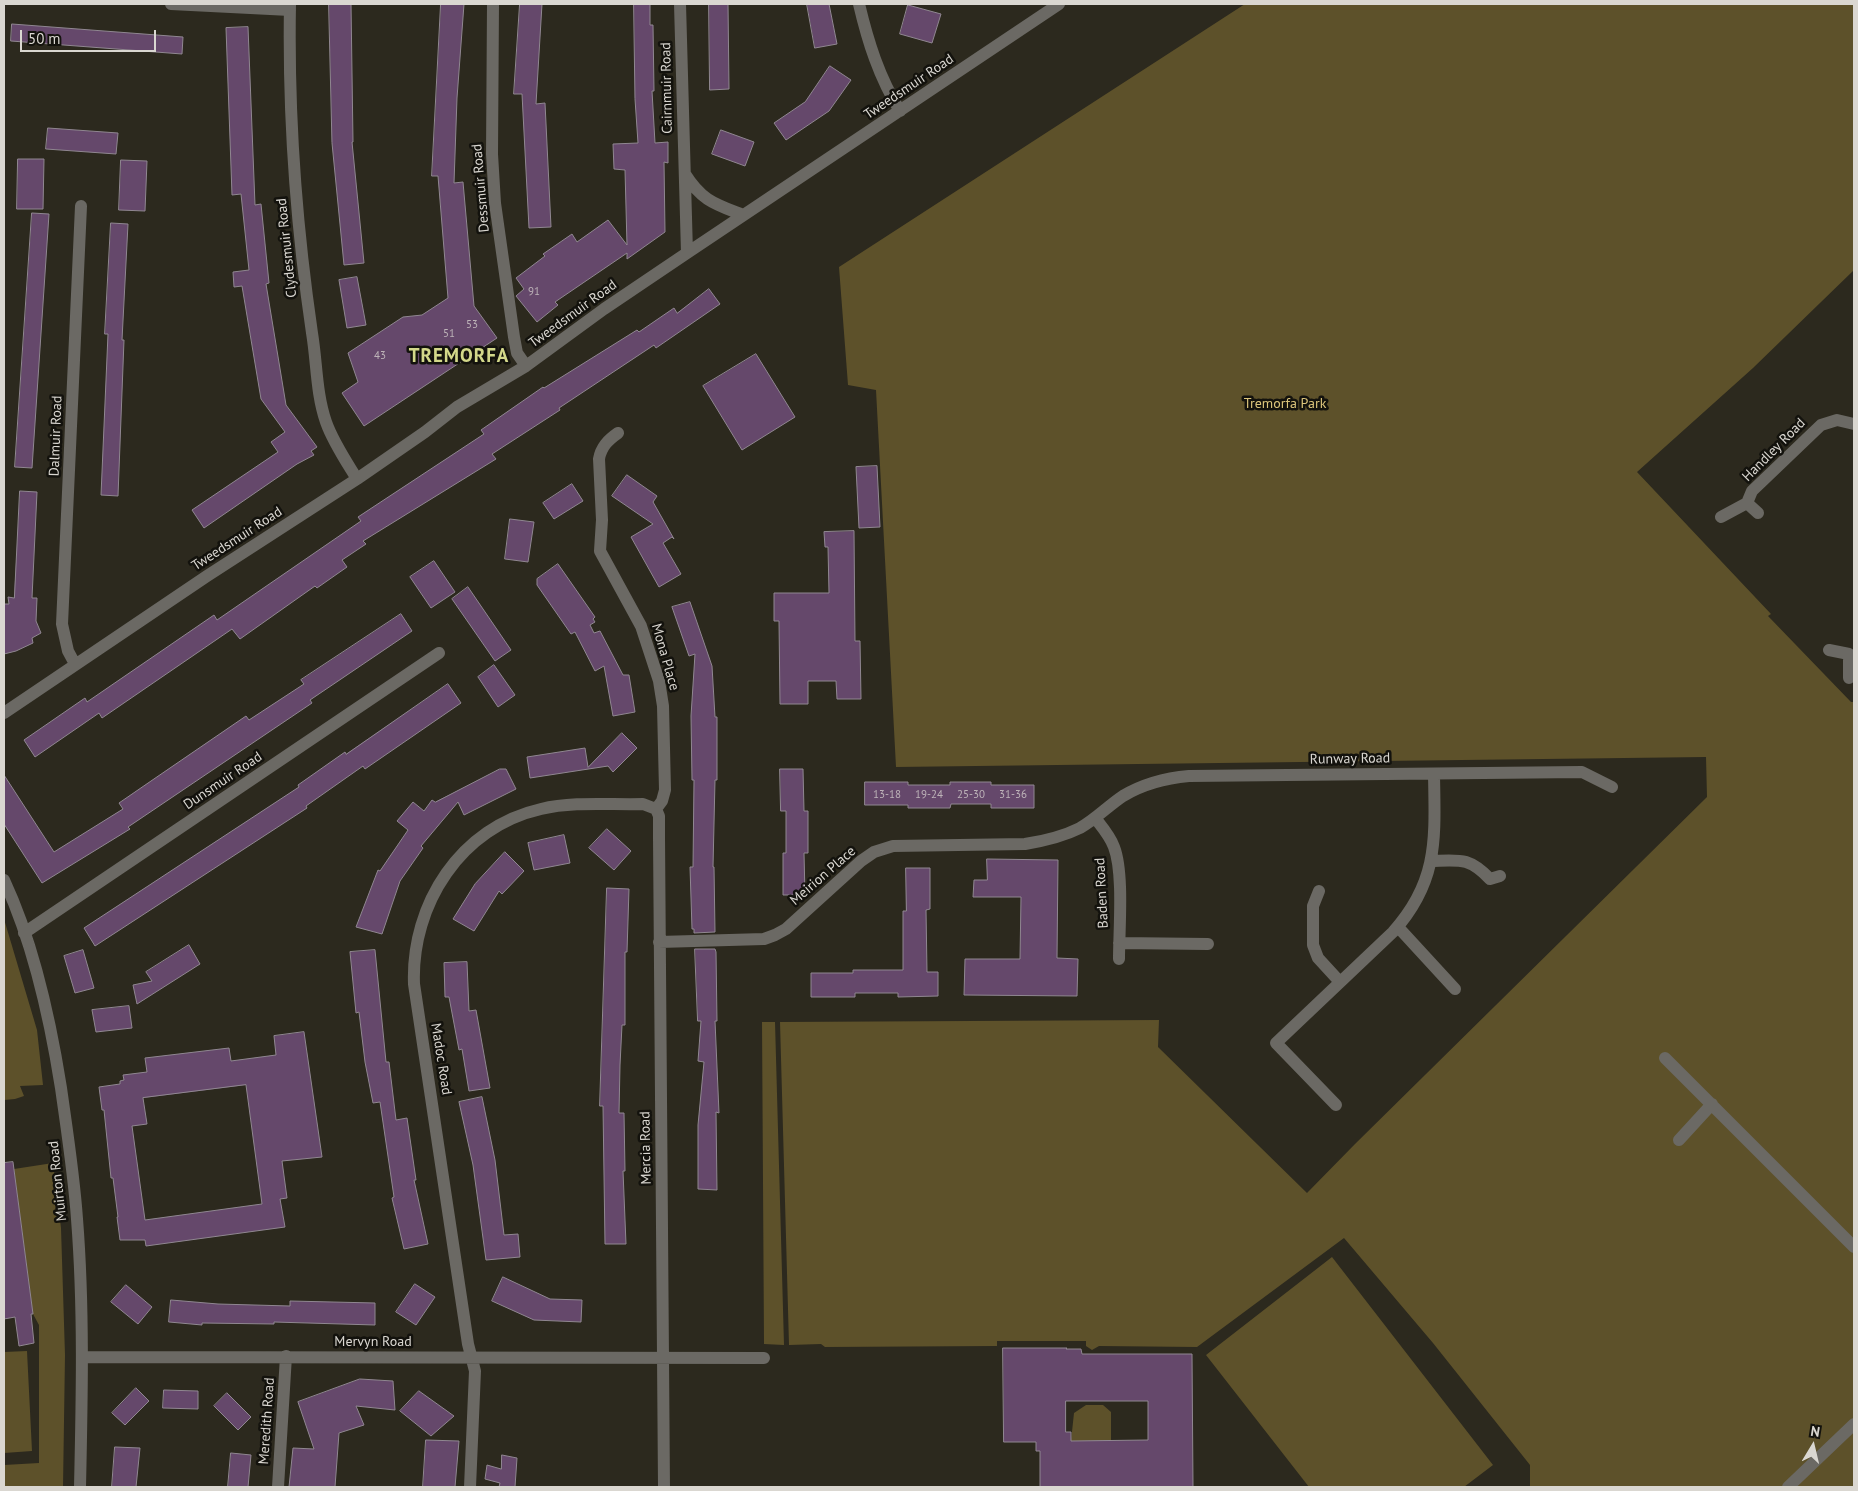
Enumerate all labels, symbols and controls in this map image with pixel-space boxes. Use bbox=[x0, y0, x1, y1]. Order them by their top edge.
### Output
scale bar bbox=[22, 20, 159, 52]
text: 50 m bbox=[28, 29, 61, 48]
street label: Cairnmuir Road bbox=[658, 42, 676, 134]
street label: Tweedsmuir Road bbox=[861, 51, 957, 123]
street label: Dessmuir Road bbox=[469, 143, 493, 233]
street label: Clydesmuir Road bbox=[273, 197, 301, 299]
street label: Tweedsmuir Road bbox=[526, 277, 620, 351]
house number: 91 bbox=[528, 285, 540, 299]
house number: 53 bbox=[466, 318, 478, 332]
house number: 51 bbox=[443, 327, 455, 341]
district label: TREMORFA bbox=[408, 346, 510, 368]
house number: 43 bbox=[374, 349, 386, 363]
street label: Dalmuir Road bbox=[46, 395, 66, 477]
park label: Tremorfa Park bbox=[1244, 396, 1326, 412]
street label: Handley Road bbox=[1739, 415, 1809, 485]
street label: Tweedsmuir Road bbox=[189, 504, 285, 574]
street label: Mona Place bbox=[647, 622, 683, 692]
street label: Dunsmuir Road bbox=[181, 749, 265, 813]
street label: Runway Road bbox=[1310, 750, 1390, 768]
house number: 13-18 bbox=[873, 788, 901, 802]
house number: 19-24 bbox=[915, 788, 943, 802]
house number: 25-30 bbox=[957, 788, 985, 802]
house number: 31-36 bbox=[999, 788, 1027, 802]
street label: Meirion Place bbox=[787, 843, 859, 909]
street label: Baden Road bbox=[1092, 857, 1112, 929]
street label: Madoc Road bbox=[427, 1022, 455, 1096]
street label: Mercia Road bbox=[637, 1111, 655, 1185]
street label: Muirton Road bbox=[45, 1140, 71, 1222]
street label: Mervyn Road bbox=[334, 1334, 412, 1350]
street label: Meredith Road bbox=[256, 1377, 278, 1465]
north arrow bbox=[1788, 1421, 1838, 1471]
text: N bbox=[1809, 1422, 1821, 1441]

